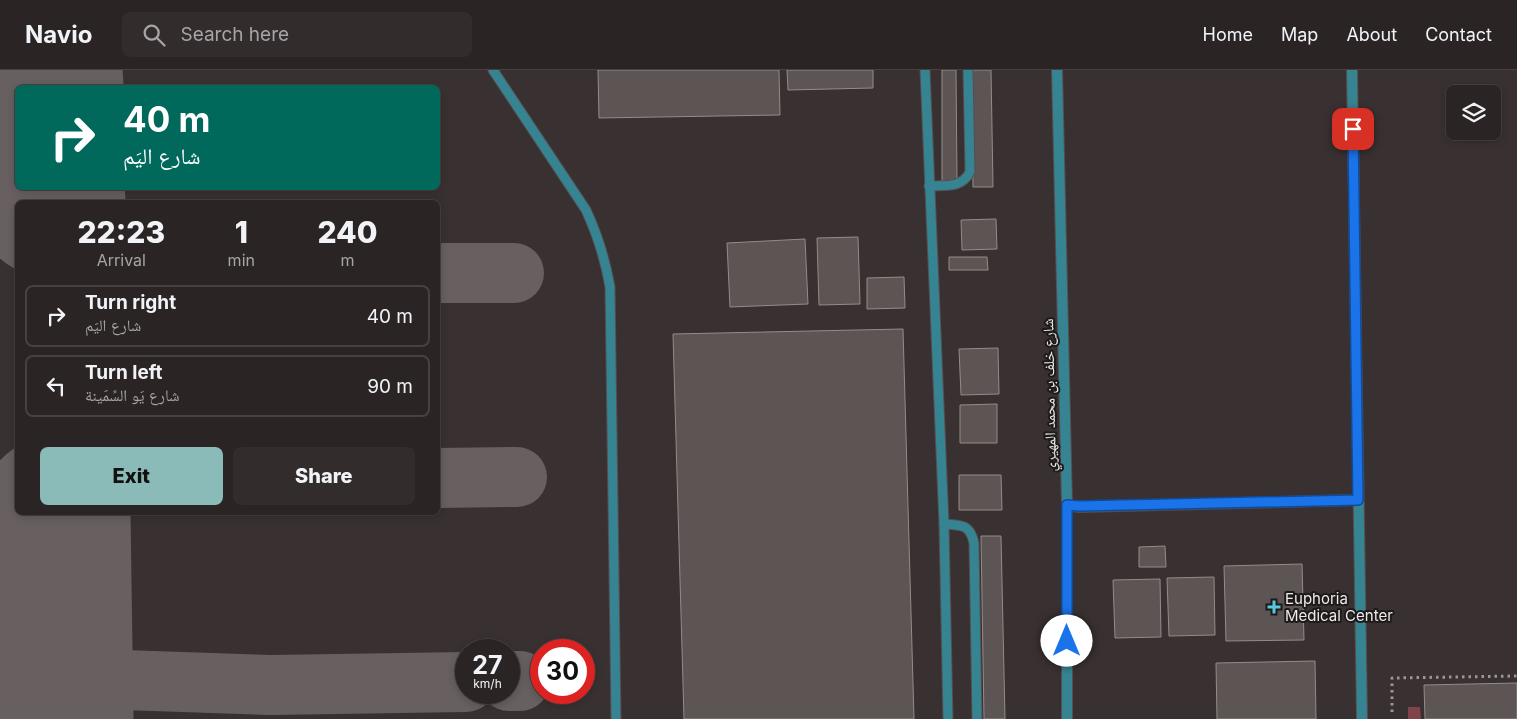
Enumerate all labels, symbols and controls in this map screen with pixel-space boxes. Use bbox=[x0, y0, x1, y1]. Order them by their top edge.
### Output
search box bbox=[122, 12, 472, 57]
text: Navio bbox=[25, 20, 92, 49]
icon: search bbox=[140, 21, 168, 49]
text: Search here bbox=[180, 23, 289, 46]
text: Home bbox=[1203, 24, 1253, 45]
text: Map bbox=[1281, 24, 1318, 45]
text: About bbox=[1346, 24, 1397, 45]
text: Contact bbox=[1425, 24, 1492, 45]
map controls bbox=[1446, 85, 1501, 140]
button: layers bbox=[1446, 85, 1501, 140]
text: 40 m bbox=[123, 98, 211, 140]
icon: right bbox=[40, 105, 105, 170]
pin bbox=[1332, 108, 1374, 150]
icon: arrive bbox=[1339, 115, 1367, 143]
text: شارع اليَم bbox=[123, 143, 200, 169]
text: 22:23 bbox=[77, 214, 165, 250]
text: 1 bbox=[235, 214, 248, 250]
text: 240 bbox=[317, 214, 378, 250]
text: Arrival bbox=[97, 250, 146, 270]
text: min bbox=[228, 250, 255, 270]
text: m bbox=[340, 250, 354, 270]
text: Turn right bbox=[85, 291, 176, 314]
icon: right bbox=[42, 302, 70, 330]
text: 40 m bbox=[367, 305, 413, 328]
text: شارع اليَم bbox=[85, 315, 141, 335]
street label: شارع خلف بن محمد المهيري bbox=[1038, 318, 1063, 472]
text: Turn left bbox=[85, 361, 163, 384]
icon: left bbox=[42, 372, 70, 400]
text: 90 m bbox=[367, 375, 413, 398]
text: شارع يَو السِّمَينة bbox=[85, 385, 179, 405]
button: Exit bbox=[40, 447, 223, 505]
button: Share bbox=[233, 447, 415, 505]
place label: Euphoria Medical Center bbox=[1285, 589, 1393, 625]
marker: Euphoria Medical Center bbox=[1267, 600, 1281, 614]
position arrow bbox=[1040, 614, 1092, 666]
speed limit sign: 30 bbox=[530, 639, 595, 704]
text: 27 bbox=[472, 650, 503, 680]
text: km/h bbox=[473, 676, 502, 691]

